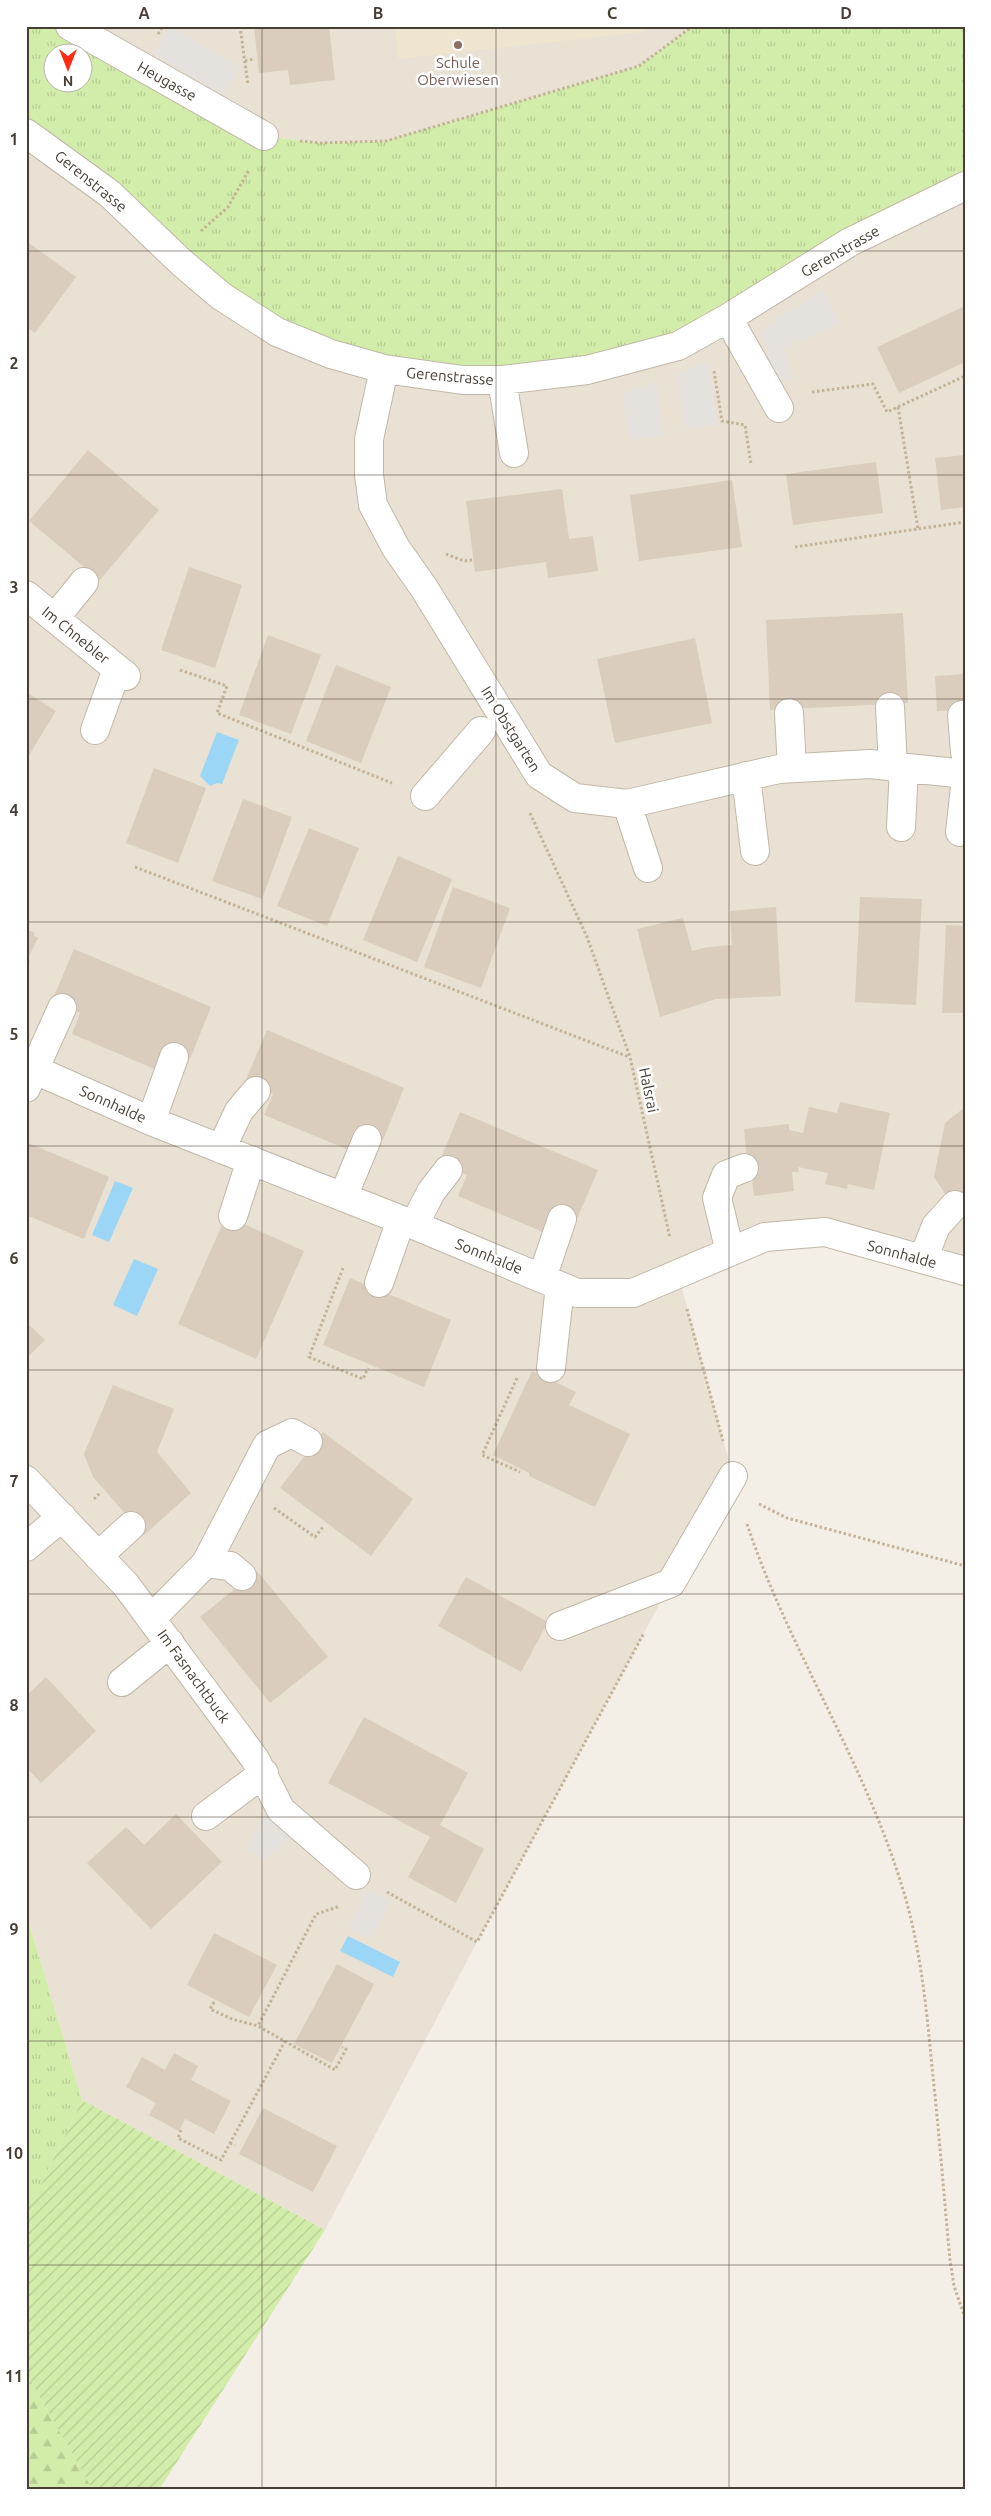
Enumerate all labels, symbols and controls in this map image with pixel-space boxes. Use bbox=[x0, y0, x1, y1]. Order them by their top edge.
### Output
text: A bbox=[138, 4, 150, 22]
text: B bbox=[373, 4, 383, 22]
text: C bbox=[607, 4, 617, 22]
text: D bbox=[840, 4, 852, 22]
marker: Schule Oberwiesen bbox=[452, 39, 464, 51]
north arrow bbox=[42, 42, 92, 92]
place label: Schule Oberwiesen bbox=[417, 54, 499, 88]
street label: Heugasse bbox=[134, 58, 200, 104]
text: N bbox=[63, 73, 73, 89]
text: 1 bbox=[9, 130, 19, 148]
street label: Gerenstrasse bbox=[52, 147, 130, 215]
street label: Gerenstrasse bbox=[798, 222, 882, 280]
text: 2 bbox=[9, 354, 19, 372]
street label: Gerenstrasse bbox=[406, 364, 494, 388]
text: 3 bbox=[9, 578, 19, 596]
street label: Im Chnebler bbox=[39, 603, 113, 667]
street label: Im Obstgarten bbox=[478, 683, 544, 775]
text: 4 bbox=[9, 801, 19, 819]
text: 5 bbox=[9, 1025, 19, 1043]
street label: Halsrai bbox=[636, 1066, 662, 1114]
street label: Sonnhalde bbox=[77, 1082, 149, 1126]
street label: Sonnhalde bbox=[453, 1235, 525, 1277]
street label: Sonnhalde bbox=[865, 1237, 939, 1271]
text: 6 bbox=[9, 1249, 19, 1267]
text: 7 bbox=[9, 1472, 19, 1490]
street label: Im Fasnachtbuck bbox=[154, 1626, 234, 1726]
text: 8 bbox=[9, 1696, 19, 1714]
text: 9 bbox=[9, 1920, 19, 1938]
text: 10 bbox=[5, 2144, 23, 2162]
text: 11 bbox=[5, 2367, 23, 2385]

